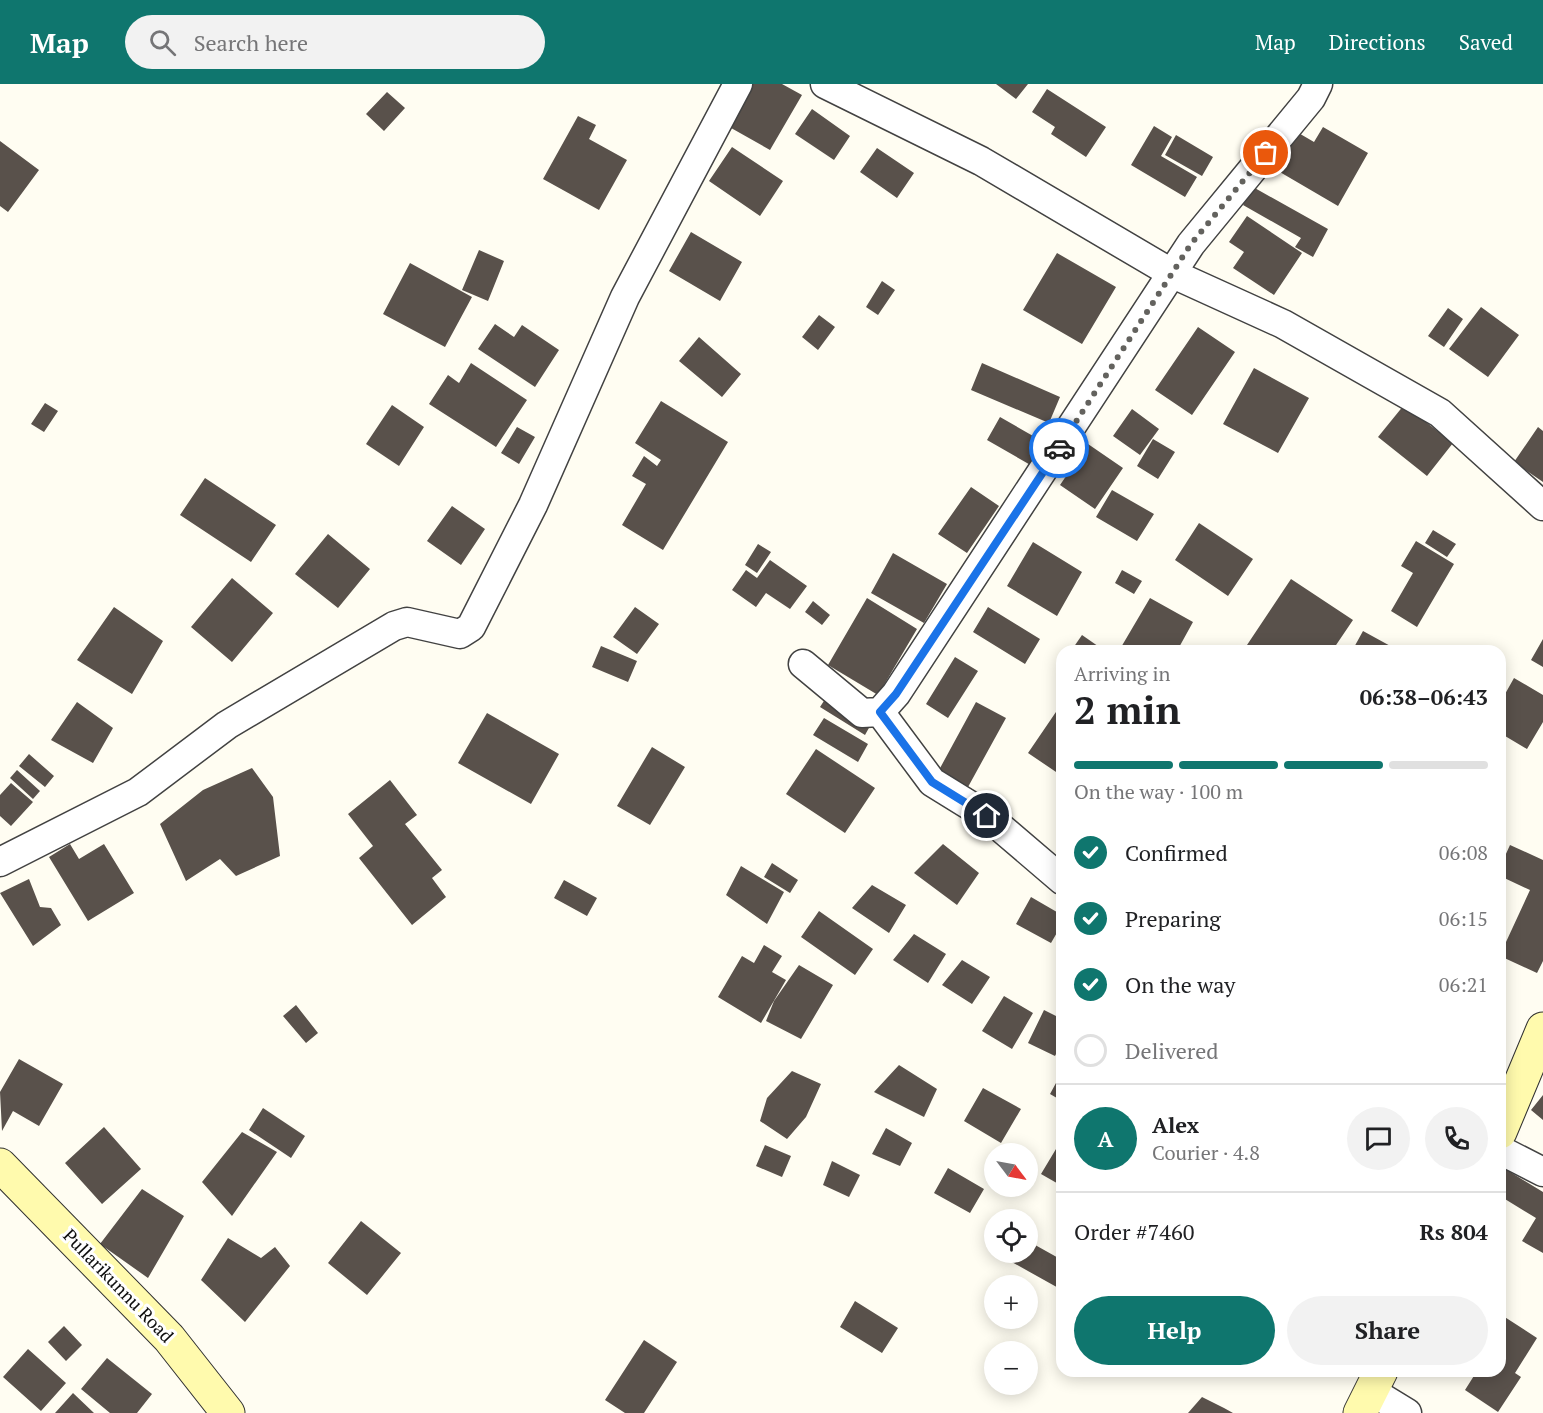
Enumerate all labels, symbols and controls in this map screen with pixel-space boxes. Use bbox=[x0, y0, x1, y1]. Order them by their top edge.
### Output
search box bbox=[125, 15, 545, 69]
text: Map bbox=[30, 24, 89, 61]
icon: search bbox=[146, 26, 179, 59]
text: Search here bbox=[194, 28, 308, 57]
text: Map bbox=[1255, 28, 1296, 56]
text: Directions bbox=[1329, 28, 1426, 56]
text: Saved bbox=[1459, 28, 1513, 56]
pin bbox=[1240, 127, 1291, 178]
icon: bag bbox=[1249, 136, 1282, 169]
courier bbox=[1029, 418, 1089, 478]
icon: car bbox=[1043, 432, 1076, 465]
text: Arriving in bbox=[1074, 660, 1170, 687]
text: 06:38–06:43 bbox=[1360, 682, 1488, 711]
text: 2 min bbox=[1074, 683, 1181, 735]
text: On the way · 100 m bbox=[1074, 778, 1243, 805]
pin bbox=[961, 790, 1012, 841]
icon: home bbox=[970, 799, 1003, 832]
icon: check bbox=[1074, 836, 1107, 869]
text: Confirmed bbox=[1125, 838, 1228, 867]
text: 06:08 bbox=[1439, 839, 1488, 866]
icon: check bbox=[1074, 902, 1107, 935]
text: Preparing bbox=[1125, 904, 1221, 933]
text: 06:15 bbox=[1439, 905, 1488, 932]
icon: check bbox=[1074, 968, 1107, 1001]
text: On the way bbox=[1125, 970, 1235, 999]
text: 06:21 bbox=[1439, 971, 1488, 998]
text: Delivered bbox=[1125, 1036, 1218, 1065]
button: chat bbox=[1347, 1107, 1410, 1170]
button: phone bbox=[1425, 1107, 1488, 1170]
text: Alex bbox=[1152, 1110, 1199, 1139]
text: A bbox=[1097, 1124, 1114, 1153]
text: Courier · 4.8 bbox=[1152, 1139, 1260, 1166]
north arrow bbox=[984, 1143, 1038, 1197]
map controls bbox=[984, 1143, 1038, 1395]
button: locate bbox=[984, 1209, 1038, 1263]
text: Order #7460 bbox=[1074, 1217, 1194, 1246]
text: Rs 804 bbox=[1419, 1217, 1488, 1246]
street label: Pullarikunnu Road bbox=[58, 1223, 179, 1347]
button: + bbox=[984, 1275, 1038, 1329]
button: Help bbox=[1074, 1296, 1275, 1365]
button: Share bbox=[1287, 1296, 1488, 1365]
button: − bbox=[984, 1341, 1038, 1395]

